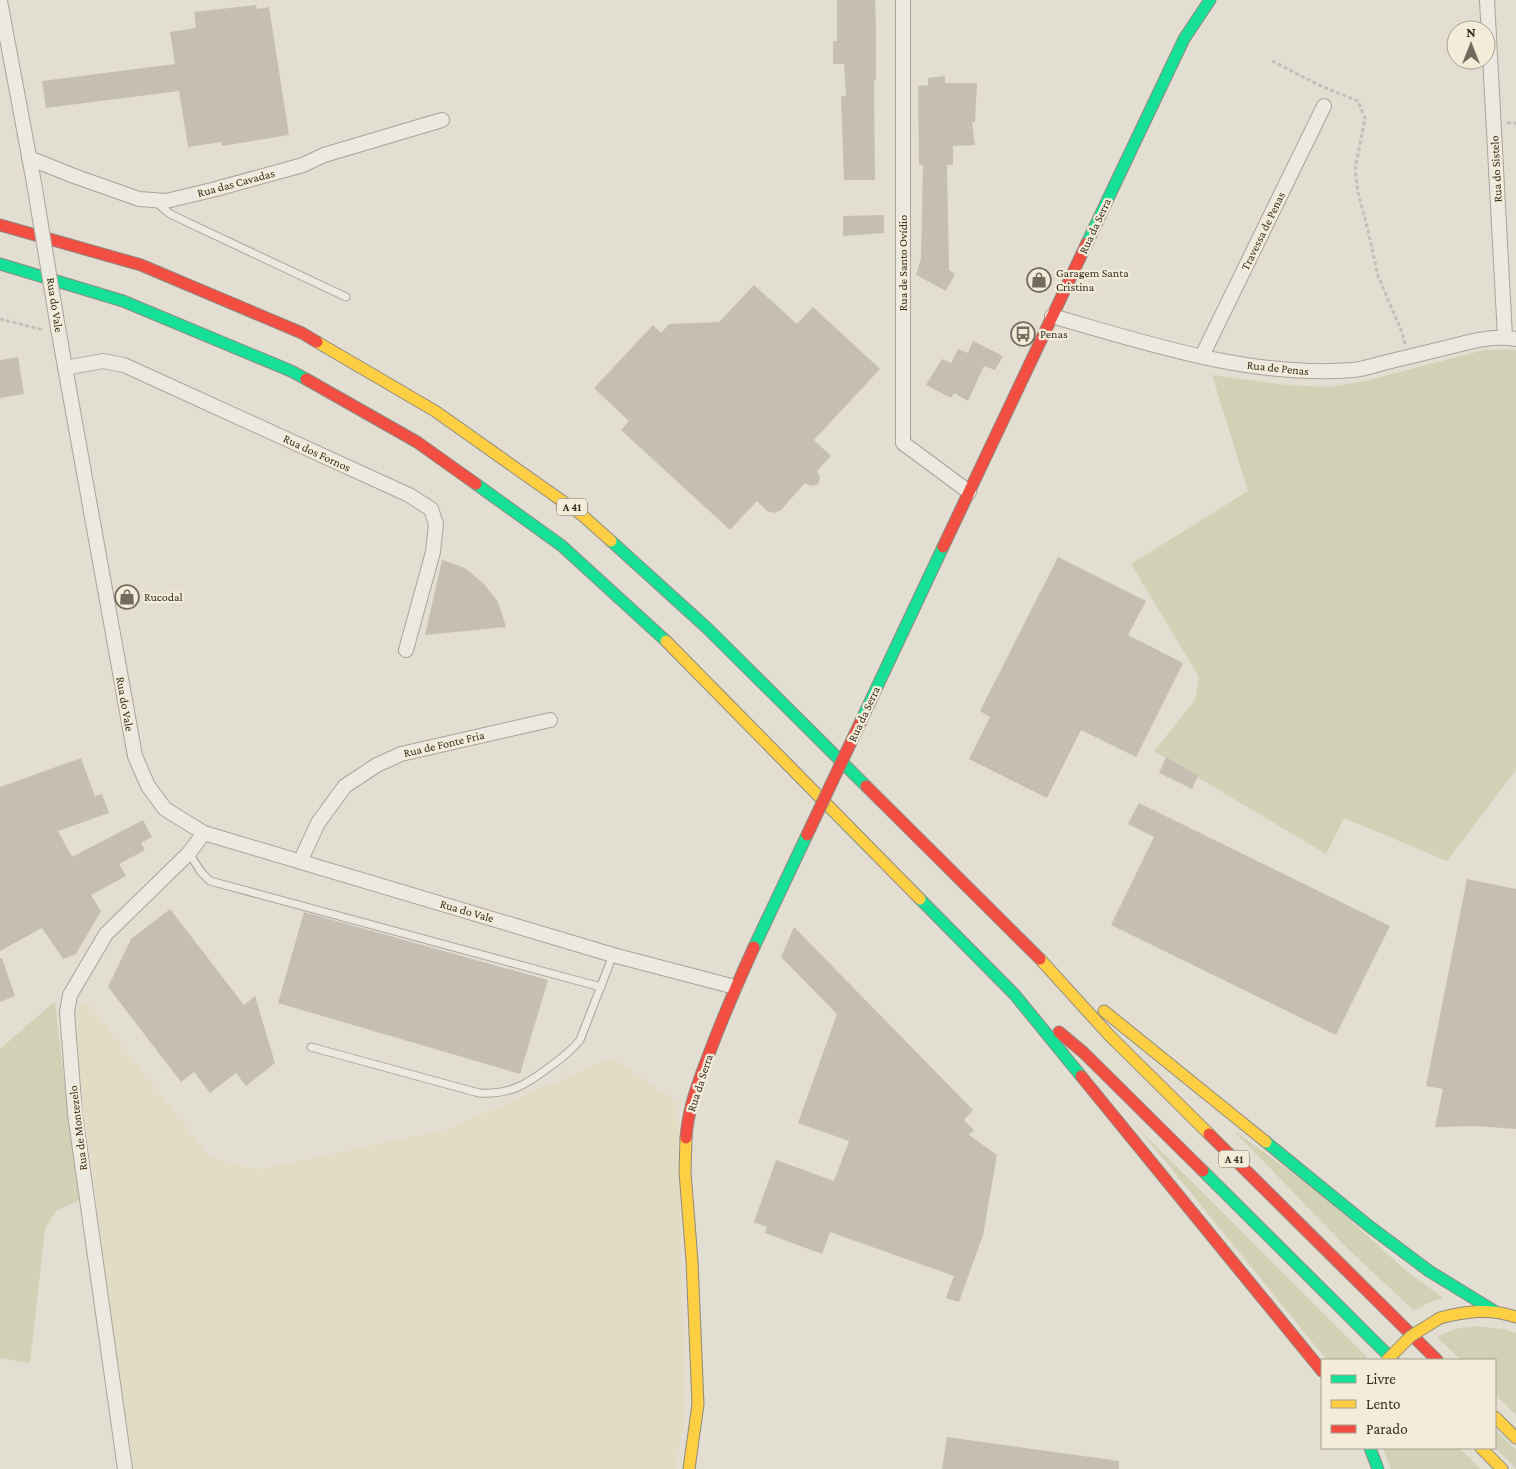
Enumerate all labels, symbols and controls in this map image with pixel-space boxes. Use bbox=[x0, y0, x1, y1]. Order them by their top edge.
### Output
north arrow bbox=[1446, 20, 1496, 70]
text: N bbox=[1466, 24, 1476, 40]
street label: Rua do Sistelo bbox=[1487, 135, 1505, 203]
street label: Rua das Cavadas bbox=[196, 166, 277, 200]
street label: Travessa de Penas bbox=[1238, 189, 1288, 273]
street label: Rua da Serra bbox=[1076, 196, 1114, 256]
street label: Rua de Santo Ovídio bbox=[896, 215, 910, 311]
place label: Garagem Santa Cristina bbox=[1056, 266, 1129, 294]
shop icon: Garagem Santa Cristina bbox=[1026, 267, 1052, 293]
street label: Rua do Vale bbox=[44, 277, 66, 333]
bus stop icon: Penas bbox=[1010, 321, 1036, 347]
place label: Penas bbox=[1040, 327, 1068, 341]
street label: Rua de Penas bbox=[1246, 358, 1310, 378]
street label: Rua dos Fornos bbox=[281, 431, 353, 475]
road number: A 41 bbox=[557, 498, 587, 516]
shop icon: Rucodal bbox=[114, 584, 140, 610]
place label: Rucodal bbox=[144, 590, 183, 604]
street label: Rua do Vale bbox=[113, 675, 137, 733]
street label: Rua da Serra bbox=[845, 684, 883, 744]
street label: Rua de Fonte Fria bbox=[402, 728, 486, 760]
street label: Rua do Vale bbox=[438, 897, 496, 925]
street label: Rua da Serra bbox=[684, 1052, 716, 1113]
street label: Rua de Montezelo bbox=[66, 1085, 90, 1171]
road number: A 41 bbox=[1219, 1150, 1249, 1168]
legend bbox=[1321, 1359, 1496, 1449]
text: Livre bbox=[1366, 1371, 1396, 1387]
text: Lento bbox=[1366, 1396, 1400, 1412]
text: Parado bbox=[1366, 1421, 1408, 1437]

